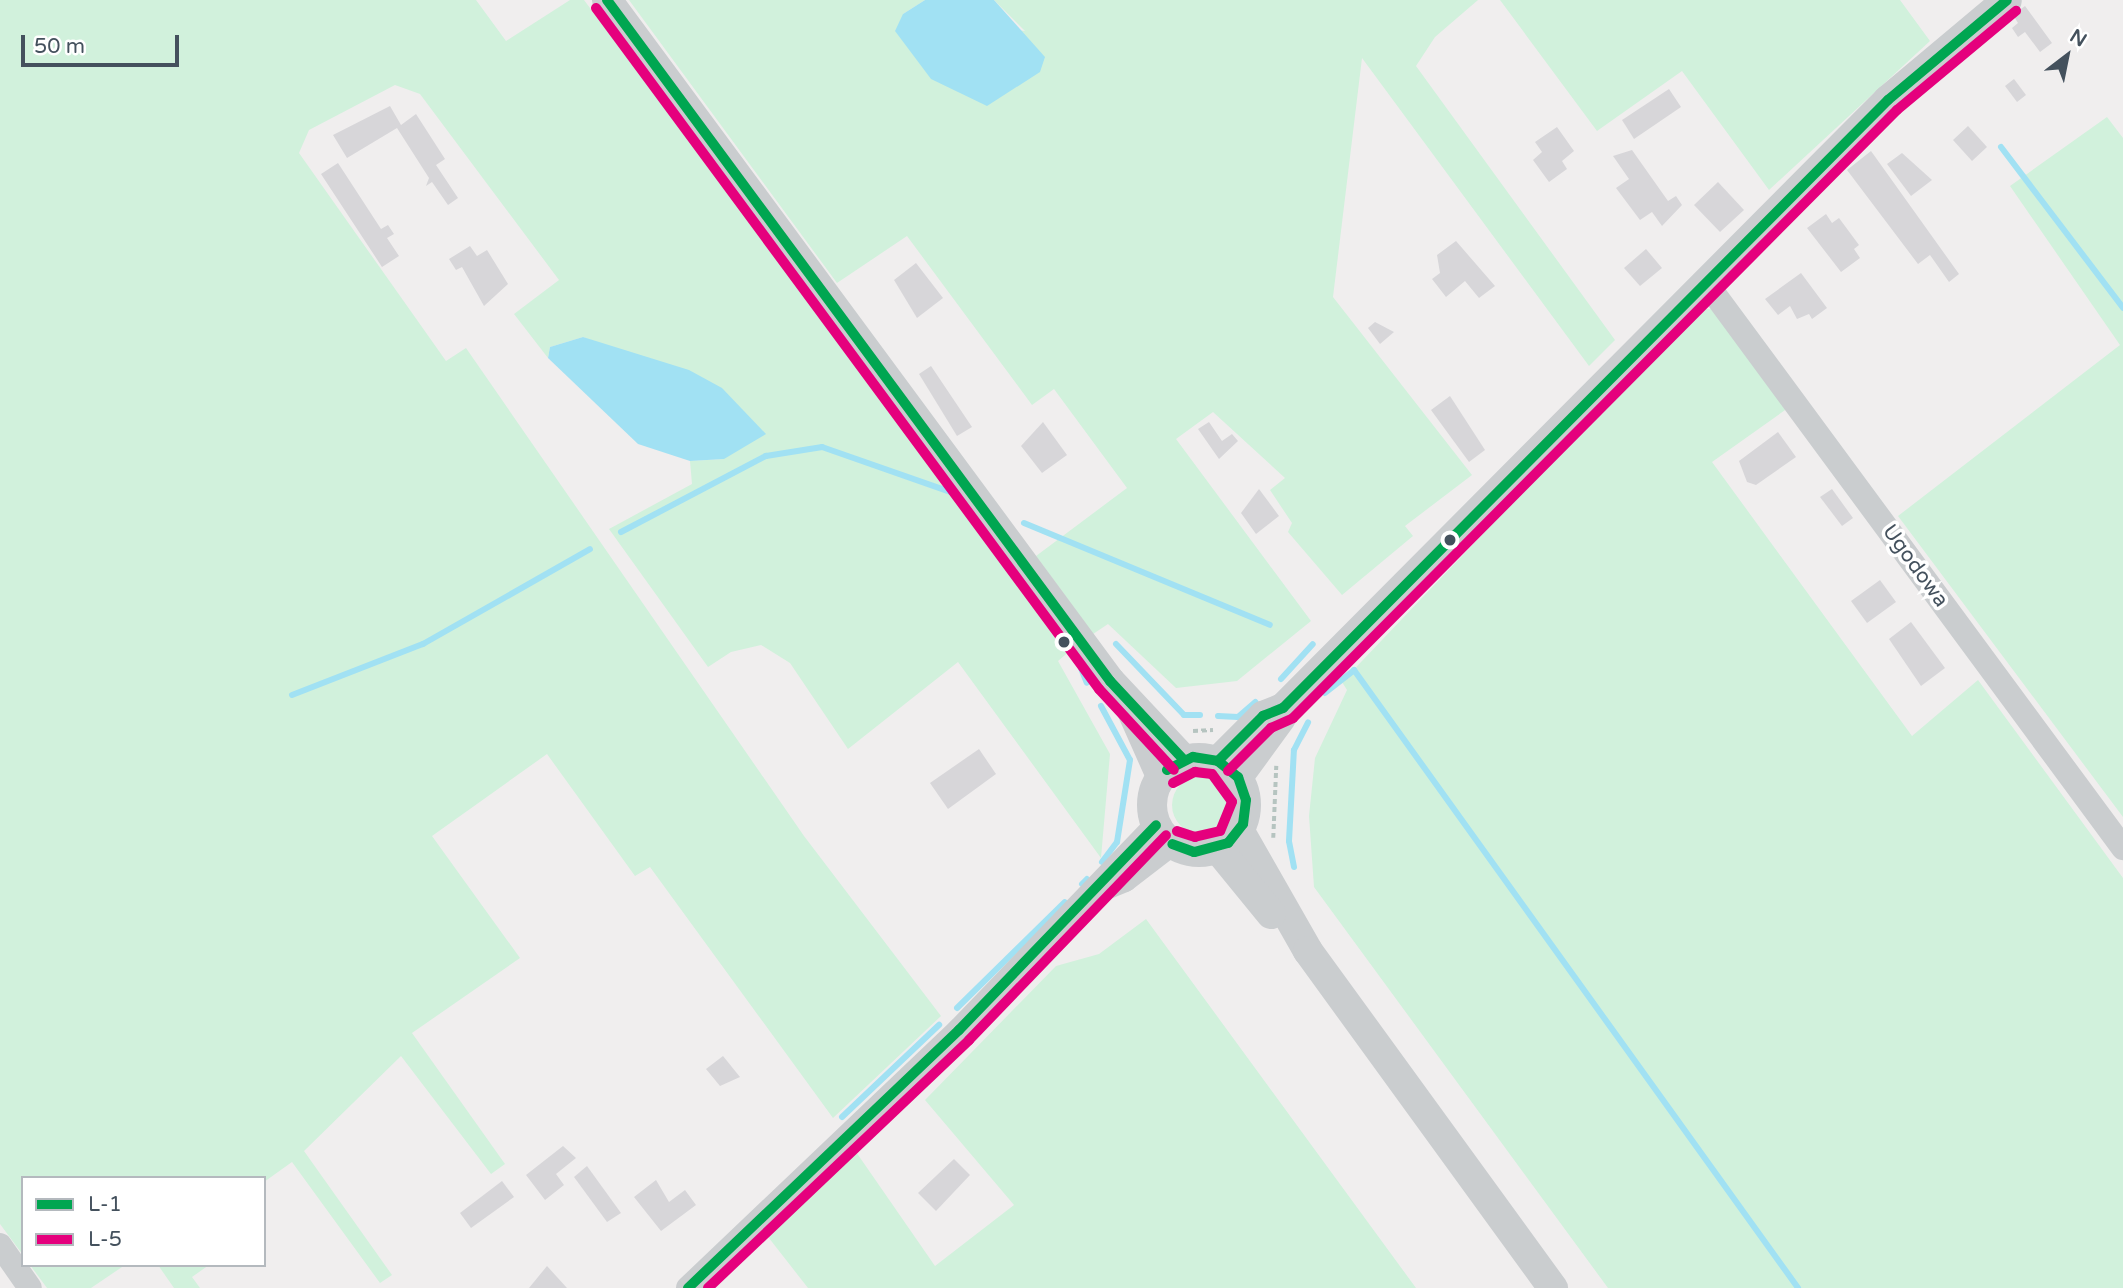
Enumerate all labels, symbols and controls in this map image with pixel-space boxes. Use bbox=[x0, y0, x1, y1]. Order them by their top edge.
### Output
scale bar bbox=[24, 21, 182, 65]
north arrow bbox=[2032, 21, 2102, 91]
text: N bbox=[2066, 25, 2090, 52]
text: 50 m bbox=[34, 34, 85, 59]
street label: Ugodowa bbox=[1877, 520, 1953, 612]
unlabelled marker bbox=[1443, 533, 1457, 547]
unlabelled marker bbox=[1057, 635, 1071, 649]
legend bbox=[21, 1176, 266, 1267]
text: L-1 bbox=[88, 1192, 122, 1217]
text: L-5 bbox=[88, 1227, 122, 1252]

